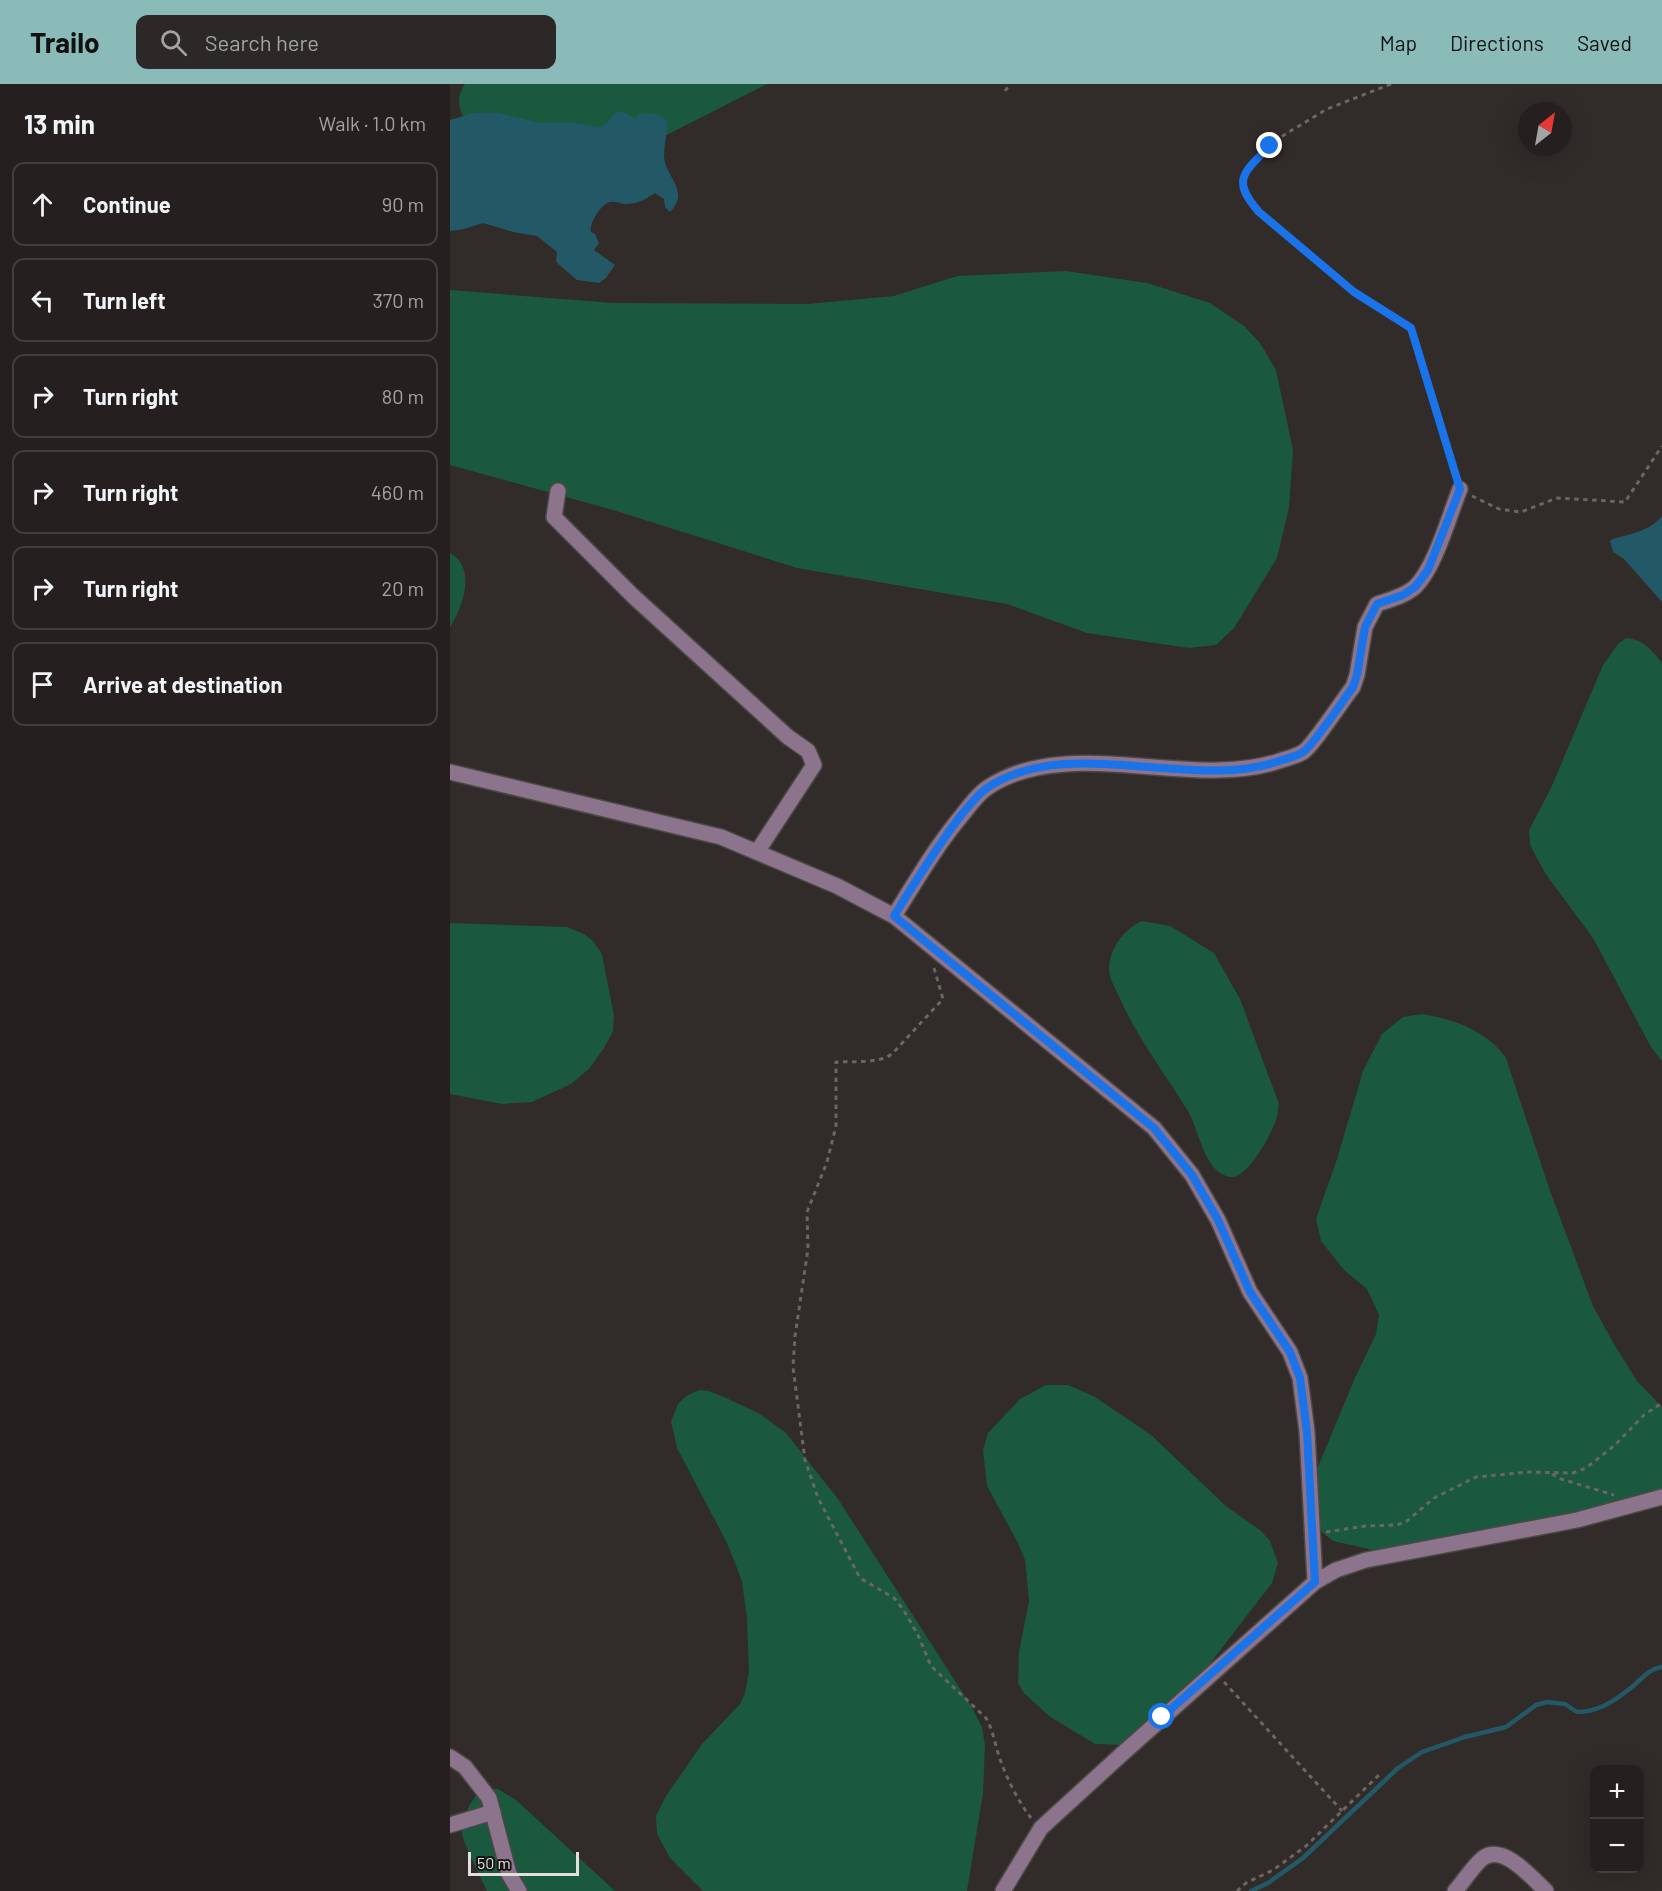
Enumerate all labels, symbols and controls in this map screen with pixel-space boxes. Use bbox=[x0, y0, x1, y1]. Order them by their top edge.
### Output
search box bbox=[136, 15, 556, 69]
text: Trailo bbox=[30, 25, 100, 59]
icon: search bbox=[157, 26, 190, 59]
text: Search here bbox=[205, 29, 319, 55]
text: Map bbox=[1380, 30, 1417, 55]
text: Directions bbox=[1450, 30, 1544, 55]
text: Saved bbox=[1577, 30, 1632, 55]
north arrow bbox=[1518, 102, 1572, 156]
text: 13 min bbox=[24, 108, 95, 139]
text: Walk · 1.0 km bbox=[319, 111, 426, 135]
route end bbox=[1256, 132, 1282, 158]
icon: ahead bbox=[26, 188, 59, 221]
text: Continue bbox=[83, 191, 171, 217]
text: 90 m bbox=[382, 192, 424, 216]
icon: left bbox=[26, 284, 59, 317]
text: Turn left bbox=[83, 287, 166, 313]
text: 370 m bbox=[372, 288, 424, 312]
icon: right bbox=[26, 380, 59, 413]
text: Turn right bbox=[83, 383, 178, 409]
text: 80 m bbox=[382, 384, 424, 408]
icon: right bbox=[26, 476, 59, 509]
text: Turn right bbox=[83, 479, 178, 505]
text: 460 m bbox=[371, 480, 424, 504]
icon: right bbox=[26, 572, 59, 605]
text: Turn right bbox=[83, 575, 178, 601]
text: 20 m bbox=[381, 576, 424, 600]
icon: arrive bbox=[26, 668, 59, 701]
text: Arrive at destination bbox=[83, 671, 282, 697]
route start bbox=[1148, 1703, 1174, 1729]
map controls bbox=[1590, 1765, 1644, 1873]
button: + bbox=[1590, 1765, 1644, 1819]
button: − bbox=[1590, 1819, 1644, 1873]
scale bar bbox=[468, 1849, 579, 1876]
text: 50 m bbox=[477, 1853, 511, 1872]

